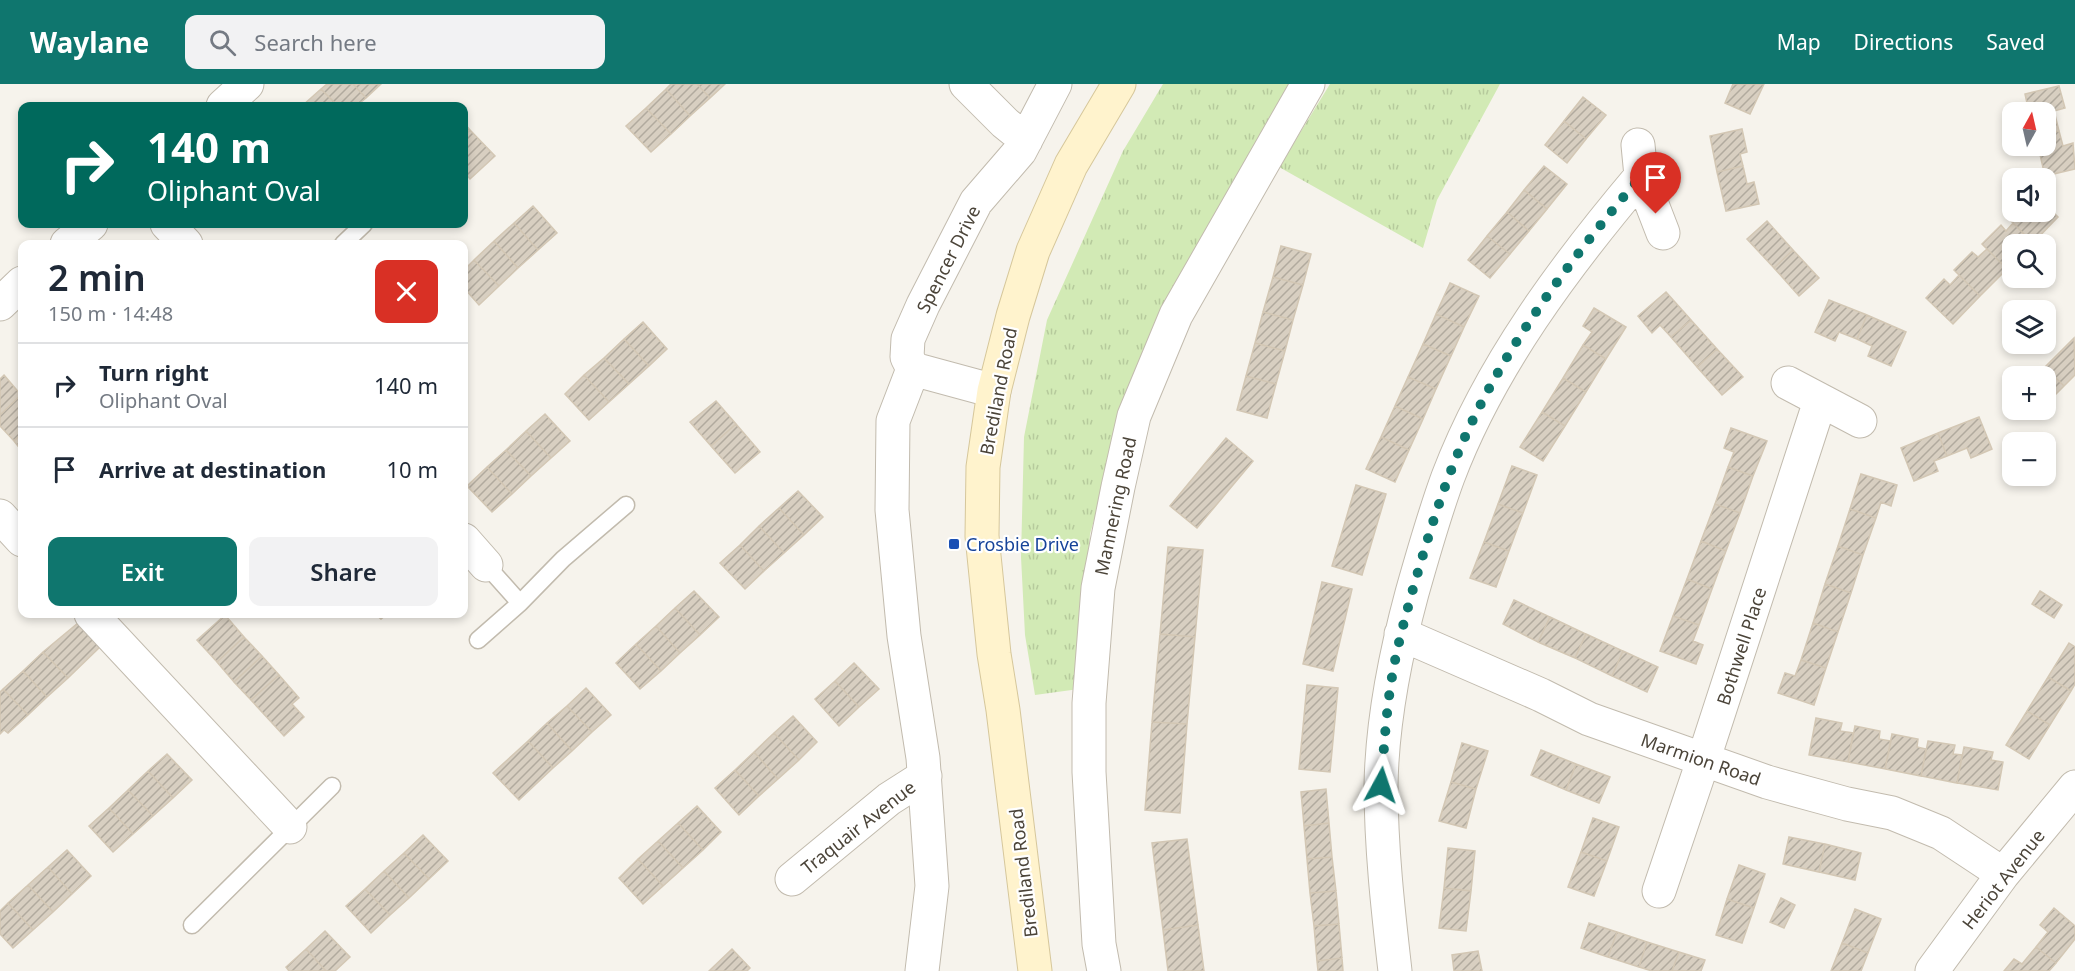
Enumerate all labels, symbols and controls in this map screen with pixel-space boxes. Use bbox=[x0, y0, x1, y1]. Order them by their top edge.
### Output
search box bbox=[185, 15, 605, 69]
text: Waylane bbox=[30, 23, 149, 61]
icon: search bbox=[206, 26, 239, 59]
text: Search here bbox=[254, 27, 377, 57]
text: Map bbox=[1777, 28, 1821, 56]
text: Directions bbox=[1854, 28, 1953, 56]
text: Saved bbox=[1986, 28, 2045, 56]
north arrow bbox=[2002, 102, 2056, 156]
map controls bbox=[2002, 102, 2056, 486]
text: 140 m bbox=[147, 118, 271, 175]
icon: right bbox=[48, 126, 126, 204]
pin bbox=[1630, 152, 1681, 214]
icon: arrive bbox=[1639, 161, 1672, 194]
button: sound bbox=[2002, 168, 2056, 222]
text: Oliphant Oval bbox=[147, 172, 321, 209]
street label: Spencer Drive bbox=[911, 201, 985, 317]
button: search bbox=[2002, 234, 2056, 288]
text: 2 min bbox=[48, 253, 146, 302]
button: close bbox=[375, 260, 438, 323]
text: 150 m · 14:48 bbox=[48, 300, 173, 327]
button: layers bbox=[2002, 300, 2056, 354]
street label: Brediland Road bbox=[974, 325, 1022, 457]
text: Turn right bbox=[99, 357, 209, 387]
button: + bbox=[2002, 366, 2056, 420]
icon: right bbox=[48, 369, 81, 402]
text: 140 m bbox=[374, 370, 438, 400]
text: Oliphant Oval bbox=[99, 387, 228, 414]
button: − bbox=[2002, 432, 2056, 486]
street label: Mannering Road bbox=[1089, 435, 1141, 577]
icon: arrive bbox=[48, 453, 81, 486]
text: Arrive at destination bbox=[99, 454, 326, 484]
text: 10 m bbox=[387, 454, 438, 484]
place label: Crosbie Drive bbox=[966, 532, 1079, 556]
button: Exit bbox=[48, 537, 237, 606]
button: Share bbox=[249, 537, 438, 606]
marker: Crosbie Drive bbox=[947, 537, 961, 551]
street label: Bothwell Place bbox=[1711, 584, 1771, 708]
street label: Marmion Road bbox=[1638, 727, 1764, 791]
position arrow bbox=[1349, 753, 1413, 817]
street label: Traquair Avenue bbox=[796, 775, 920, 879]
street label: Brediland Road bbox=[1003, 807, 1043, 939]
street label: Heriot Avenue bbox=[1956, 824, 2050, 934]

